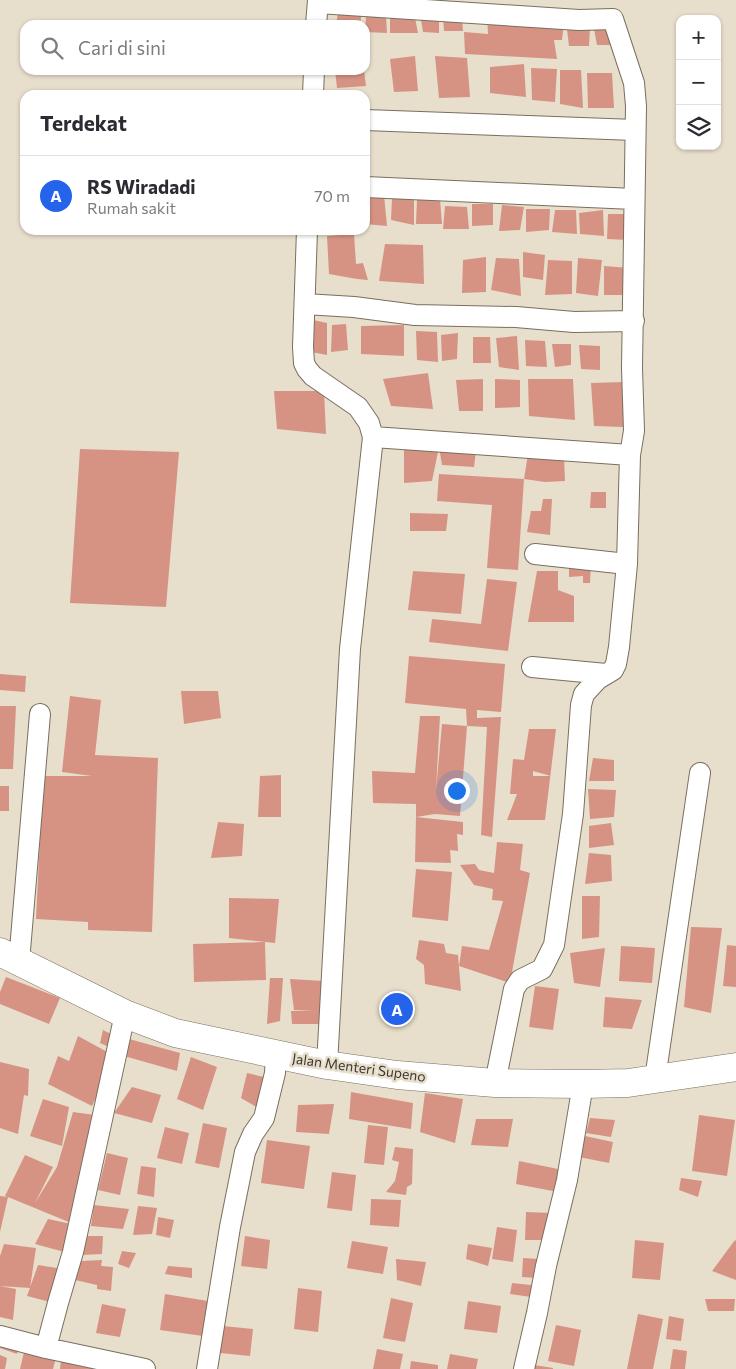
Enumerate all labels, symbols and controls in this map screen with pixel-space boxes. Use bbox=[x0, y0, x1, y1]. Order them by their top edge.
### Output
map controls bbox=[676, 15, 721, 150]
button: + bbox=[676, 15, 721, 60]
search box bbox=[20, 20, 370, 75]
icon: search bbox=[38, 34, 66, 62]
text: Cari di sini bbox=[78, 36, 166, 59]
button: − bbox=[676, 60, 721, 105]
button: layers bbox=[676, 105, 721, 150]
text: Terdekat bbox=[40, 110, 127, 135]
text: RS Wiradadi bbox=[87, 175, 196, 198]
text: A bbox=[50, 186, 62, 205]
text: 70 m bbox=[314, 186, 350, 205]
text: Rumah sakit bbox=[87, 198, 176, 217]
your location bbox=[444, 778, 470, 804]
pin: A bbox=[381, 990, 413, 1028]
street label: Jalan Menteri Supeno bbox=[291, 1049, 427, 1085]

